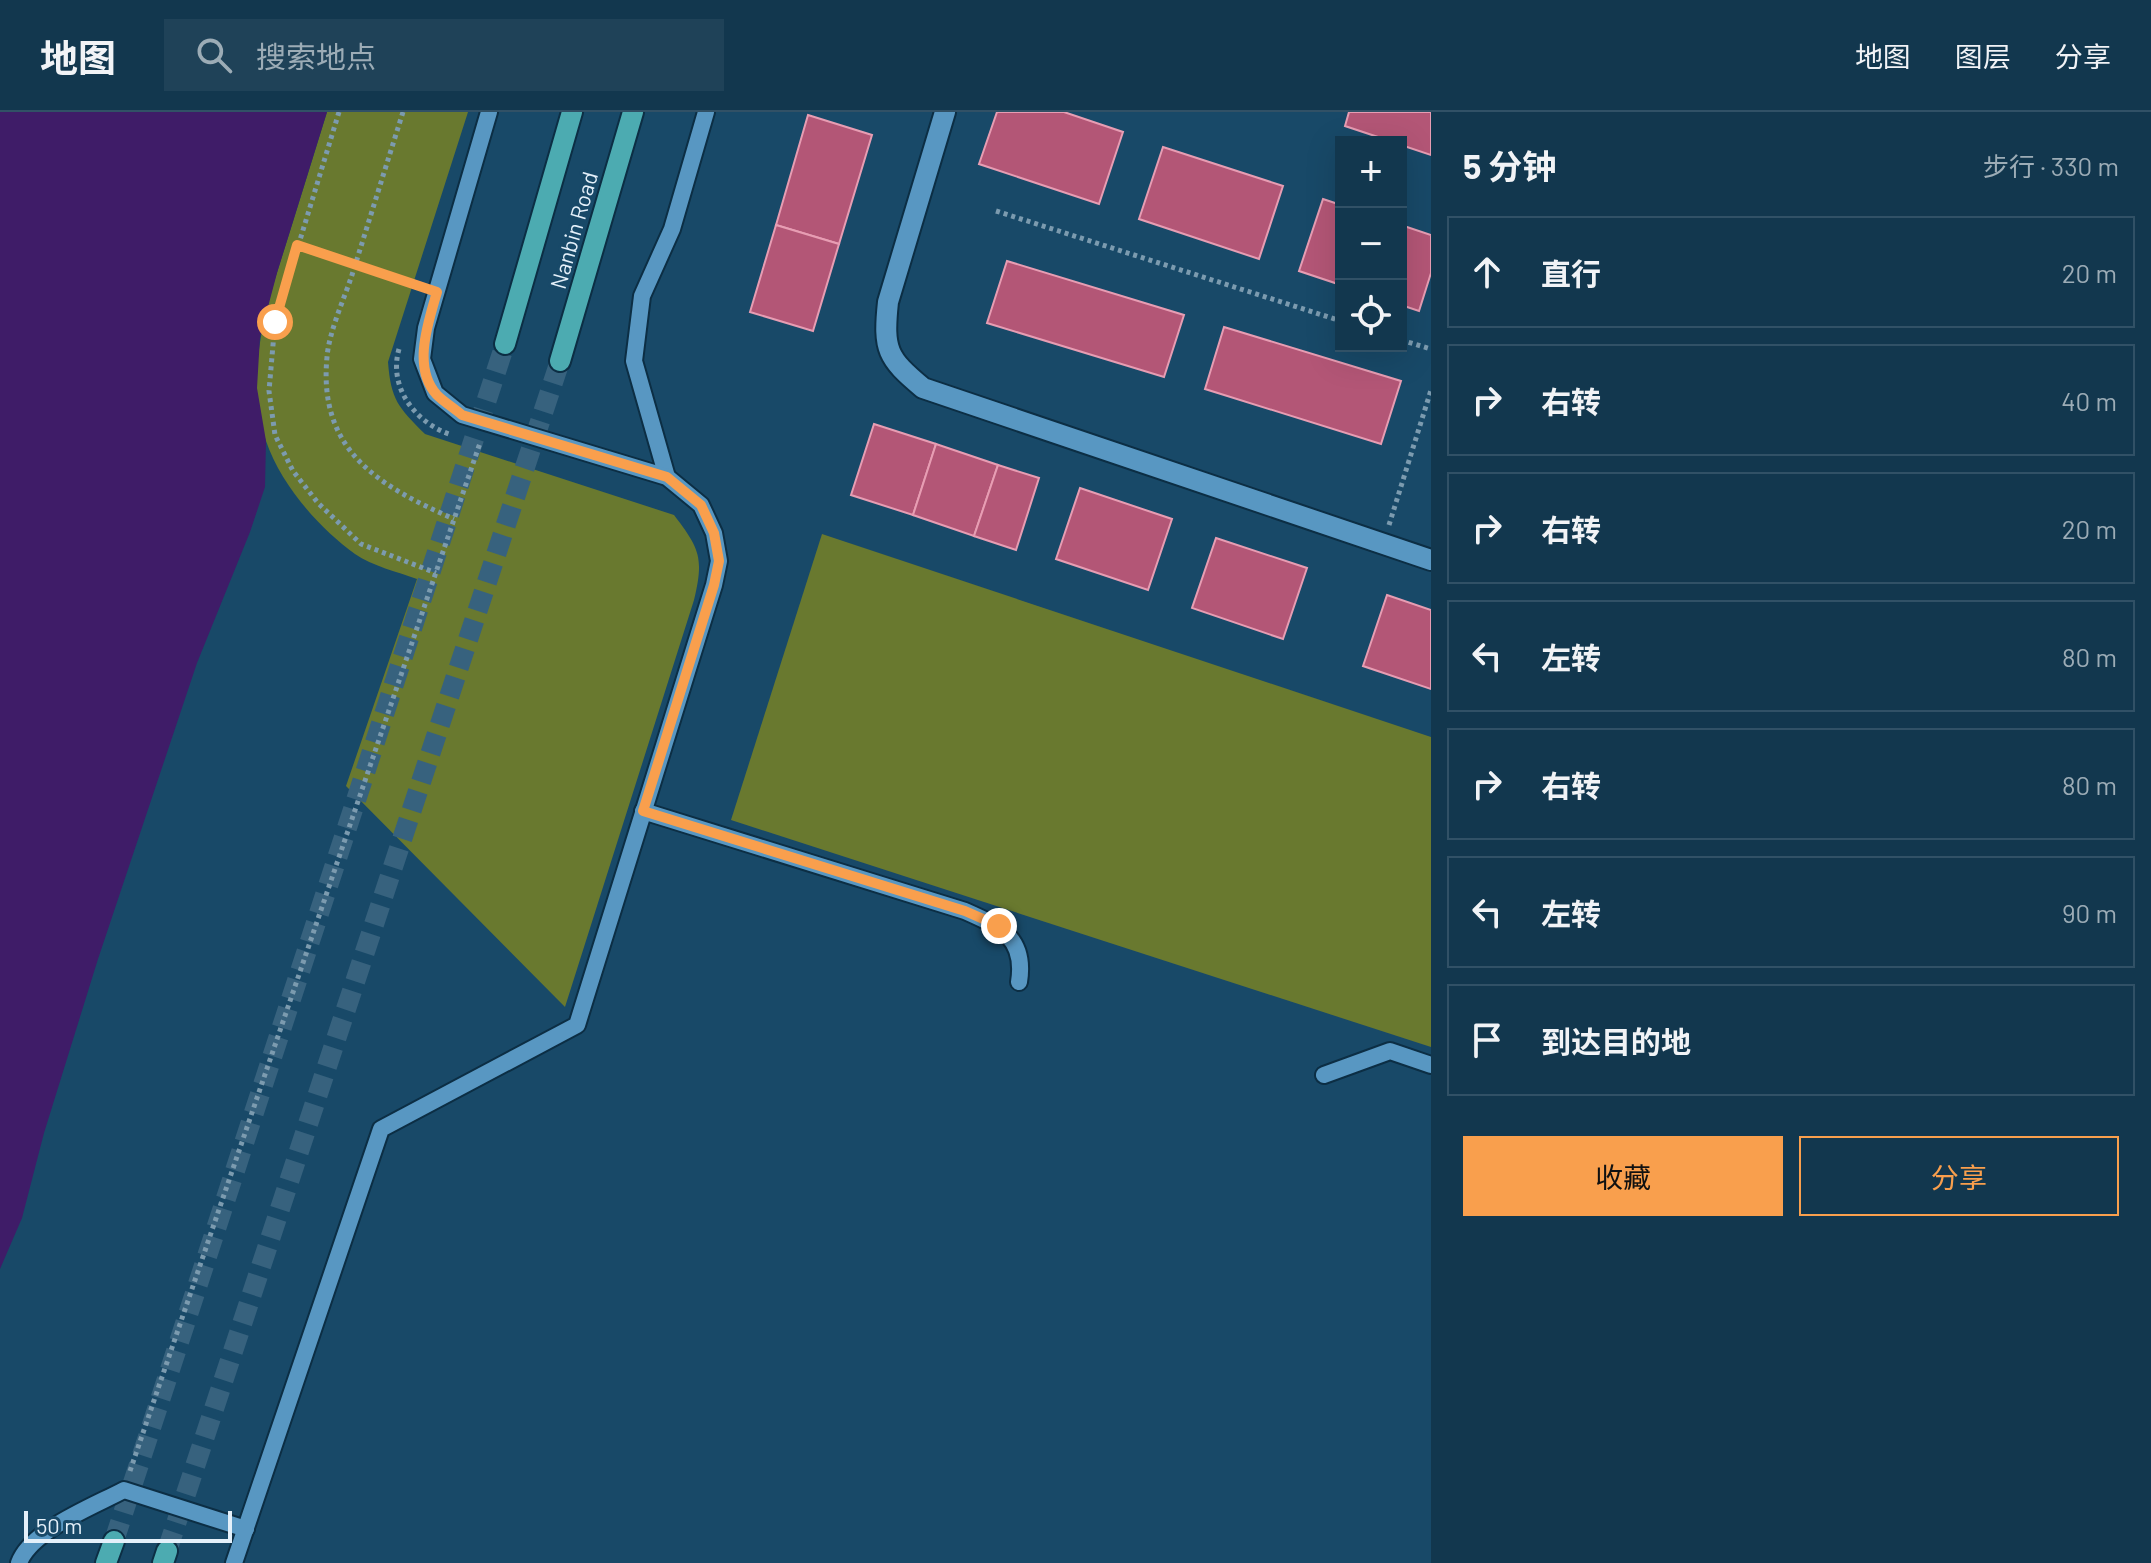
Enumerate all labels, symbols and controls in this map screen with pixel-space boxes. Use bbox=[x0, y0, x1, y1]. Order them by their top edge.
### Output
search box bbox=[164, 19, 724, 91]
icon: search bbox=[192, 33, 236, 77]
text: 地图 bbox=[40, 34, 116, 80]
text: 搜索地点 bbox=[256, 38, 376, 74]
text: 地图 bbox=[1855, 39, 1911, 73]
text: 图层 bbox=[1955, 39, 2011, 73]
text: 分享 bbox=[2055, 39, 2111, 73]
map controls bbox=[1335, 136, 1407, 352]
button: + bbox=[1335, 136, 1407, 208]
text: 5 分钟 bbox=[1463, 145, 1556, 186]
text: 步行 · 330 m bbox=[1983, 150, 2119, 181]
street label: Nanbin Road bbox=[544, 169, 602, 291]
button: − bbox=[1335, 208, 1407, 280]
icon: ahead bbox=[1465, 250, 1509, 294]
text: 直行 bbox=[1541, 255, 1601, 291]
text: 20 m bbox=[2062, 257, 2117, 288]
button: locate bbox=[1335, 280, 1407, 352]
route start bbox=[257, 304, 293, 340]
icon: right bbox=[1465, 378, 1509, 422]
text: 右转 bbox=[1541, 383, 1601, 419]
text: 40 m bbox=[2061, 385, 2117, 416]
icon: right bbox=[1465, 506, 1509, 550]
text: 右转 bbox=[1541, 511, 1601, 547]
text: 20 m bbox=[2062, 513, 2117, 544]
icon: left bbox=[1465, 634, 1509, 678]
text: 左转 bbox=[1541, 639, 1601, 675]
text: 80 m bbox=[2062, 641, 2117, 672]
icon: right bbox=[1465, 762, 1509, 806]
text: 右转 bbox=[1541, 767, 1601, 803]
text: 80 m bbox=[2062, 769, 2117, 800]
icon: left bbox=[1465, 890, 1509, 934]
text: 左转 bbox=[1541, 895, 1601, 931]
text: 90 m bbox=[2062, 897, 2117, 928]
route end bbox=[981, 908, 1017, 944]
icon: arrive bbox=[1465, 1018, 1509, 1062]
text: 到达目的地 bbox=[1541, 1023, 1691, 1059]
button: 收藏 bbox=[1463, 1136, 1783, 1216]
button: 分享 bbox=[1799, 1136, 2119, 1216]
scale bar bbox=[24, 1507, 232, 1543]
text: 50 m bbox=[36, 1512, 82, 1538]

